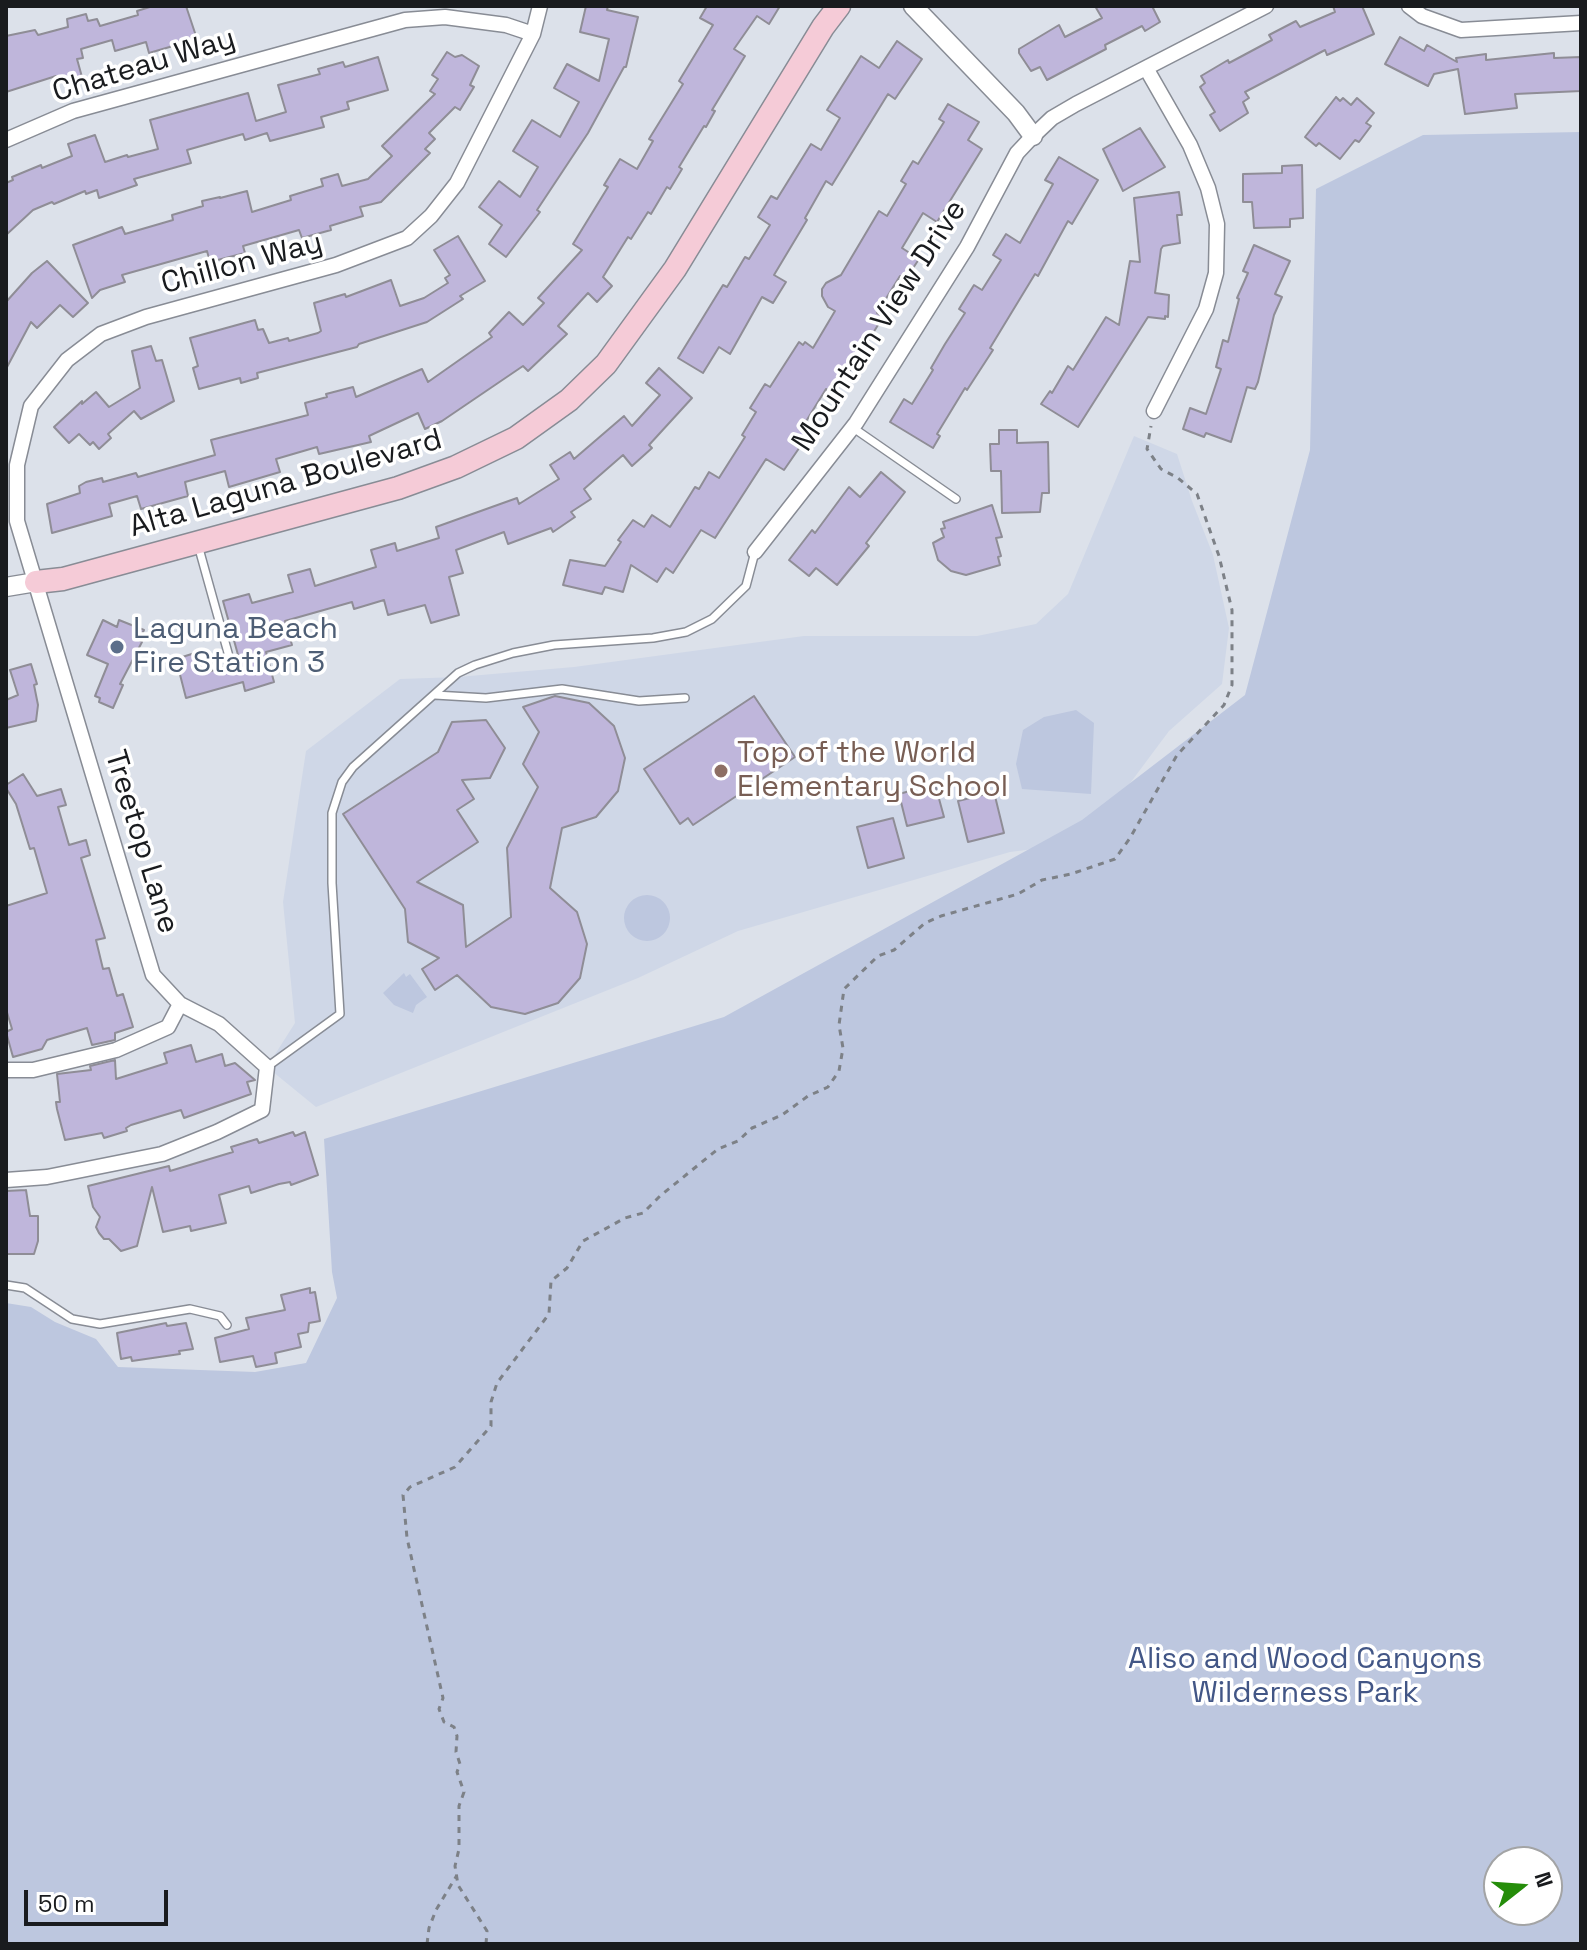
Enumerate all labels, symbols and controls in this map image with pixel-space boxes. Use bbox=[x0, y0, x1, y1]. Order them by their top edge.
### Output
street label: Chateau Way bbox=[48, 21, 240, 111]
street label: Mountain View Drive bbox=[785, 194, 975, 458]
street label: Chillon Way bbox=[157, 225, 327, 303]
street label: Alta Laguna Boulevard bbox=[126, 422, 446, 546]
place label: Laguna Beach Fire Station 3 bbox=[133, 612, 338, 682]
marker: Laguna Beach Fire Station 3 bbox=[108, 638, 126, 656]
place label: Top of the World Elementary School bbox=[737, 736, 1008, 806]
street label: Treetop Lane bbox=[96, 746, 186, 938]
marker: Top of the World Elementary School bbox=[712, 762, 730, 780]
park label: Aliso and Wood Canyons Wilderness Park bbox=[1128, 1642, 1482, 1712]
north arrow bbox=[1483, 1846, 1563, 1926]
text: N bbox=[1528, 1868, 1560, 1891]
scale bar bbox=[28, 1874, 172, 1924]
text: 50 m bbox=[38, 1888, 95, 1919]

